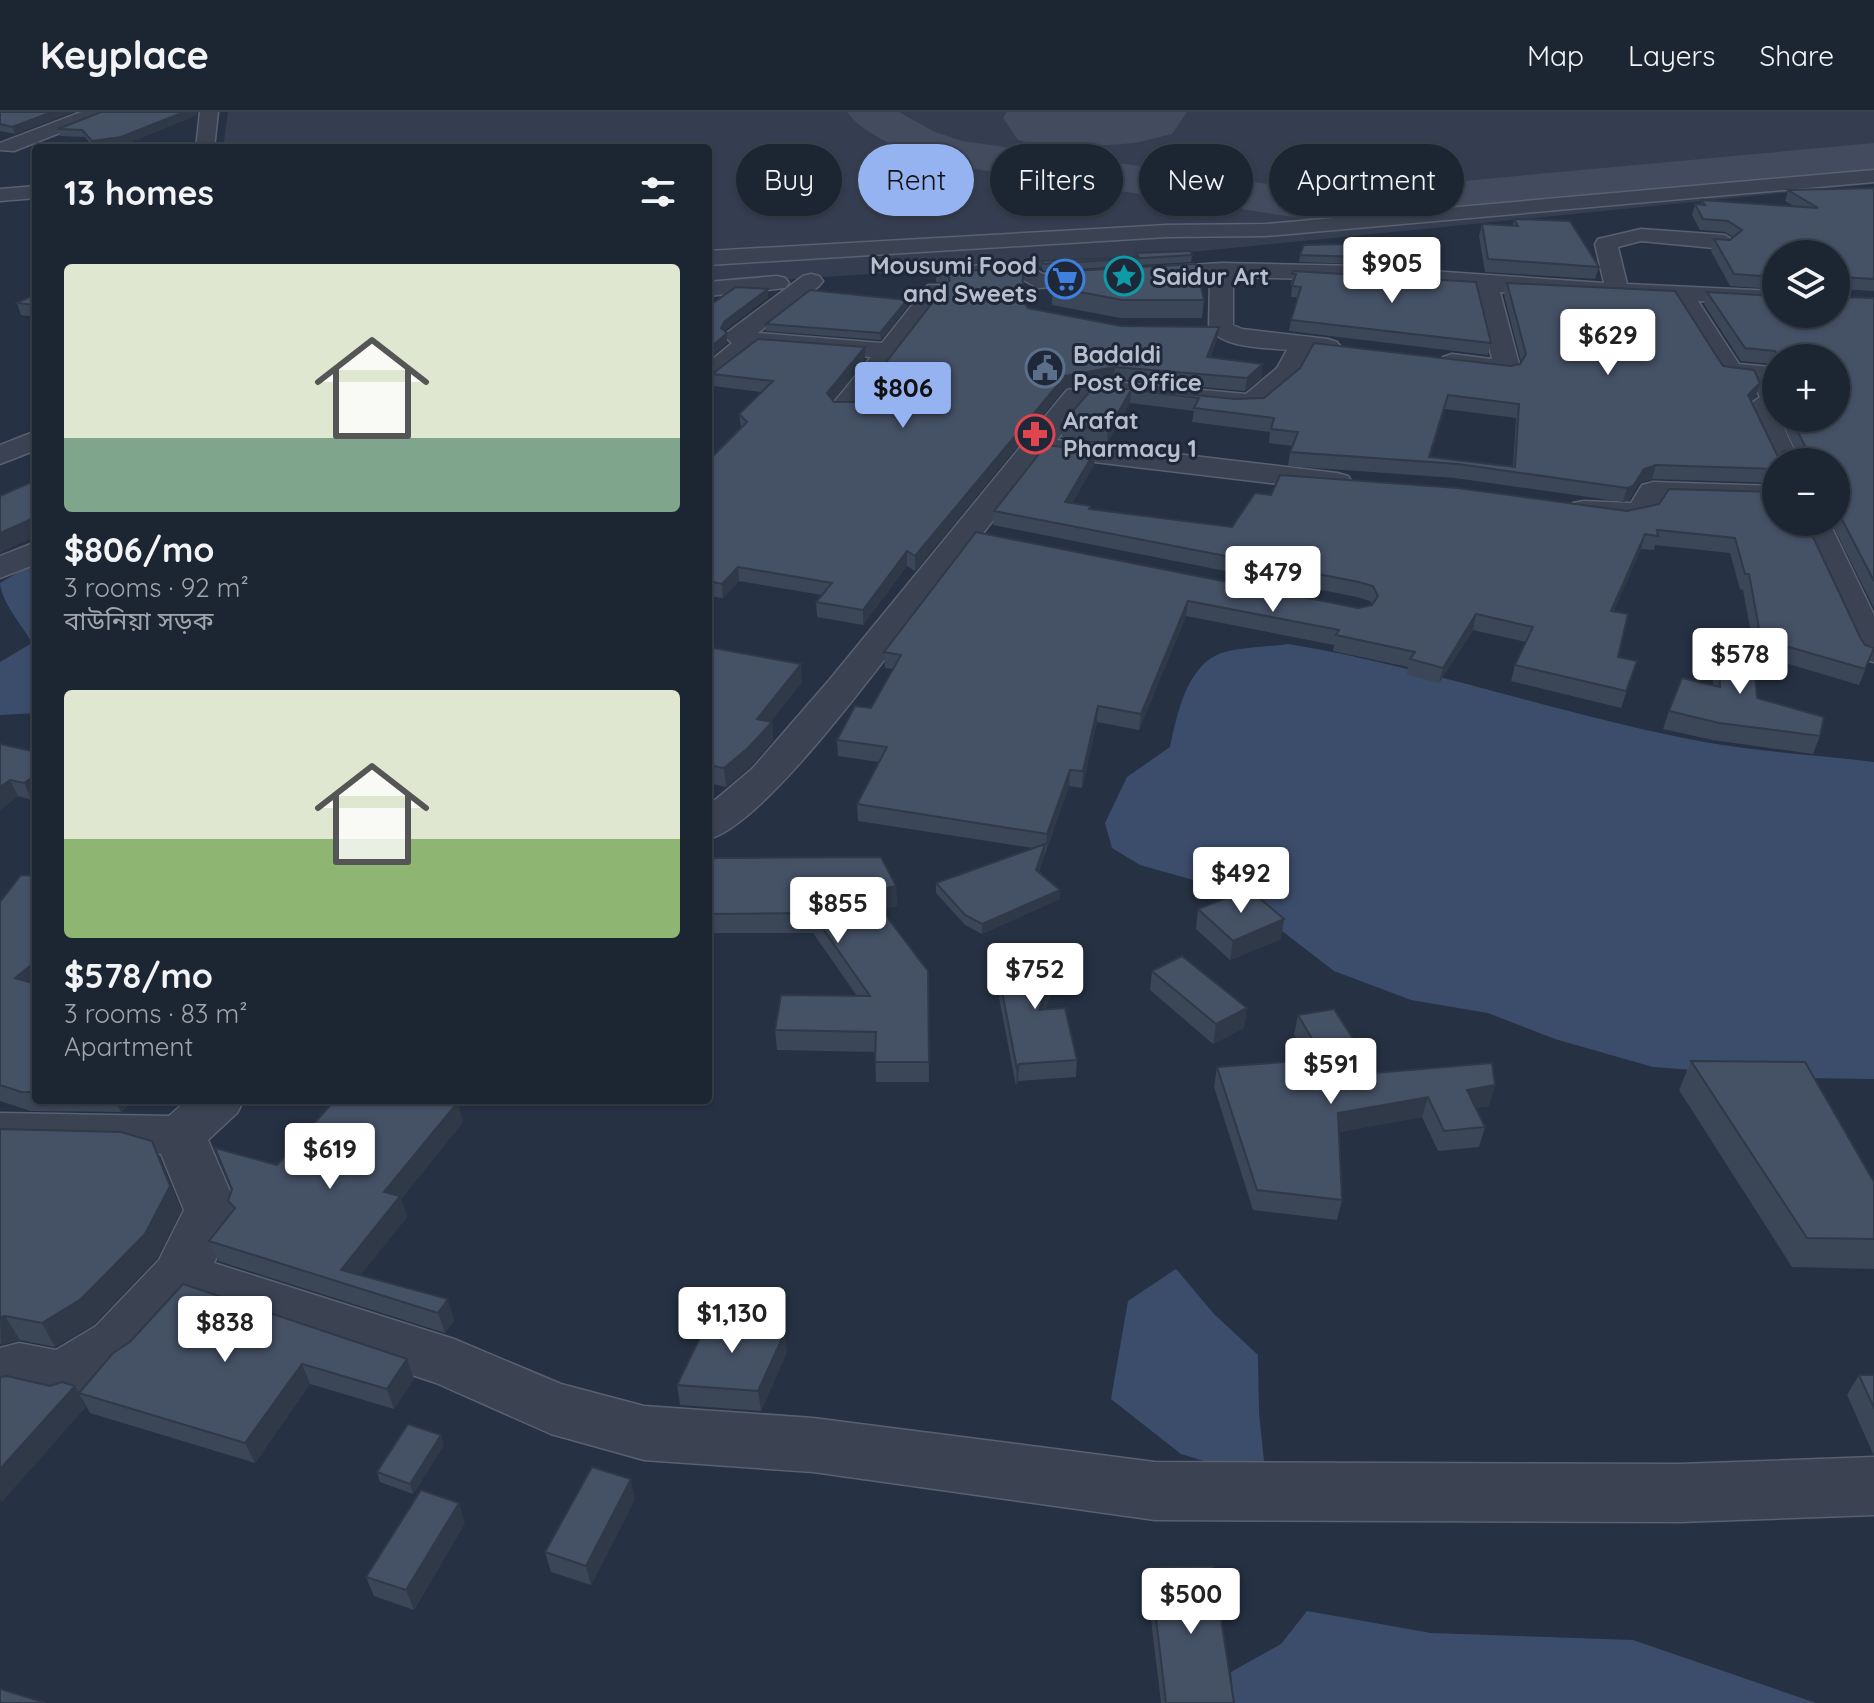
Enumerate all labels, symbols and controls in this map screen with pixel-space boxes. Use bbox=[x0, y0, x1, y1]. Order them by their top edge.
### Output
text: Keyplace bbox=[40, 31, 209, 79]
text: Map bbox=[1527, 38, 1584, 73]
text: Layers bbox=[1628, 38, 1715, 73]
text: Share bbox=[1759, 38, 1834, 73]
chip: Buy bbox=[736, 144, 842, 216]
chip: Rent bbox=[858, 144, 974, 216]
chip: Filters bbox=[990, 144, 1123, 216]
chip: New bbox=[1139, 144, 1253, 216]
chip: Apartment bbox=[1269, 144, 1464, 216]
icon: filters bbox=[636, 170, 680, 214]
text: 13 homes bbox=[64, 171, 214, 214]
pin: $905 bbox=[1345, 237, 1439, 305]
map controls bbox=[1762, 240, 1850, 536]
button: layers bbox=[1762, 240, 1850, 328]
text: $905 bbox=[1361, 246, 1423, 279]
place label: Mousumi Food and Sweets bbox=[870, 250, 1037, 308]
place icon: Saidur Art bbox=[1103, 255, 1145, 297]
supermarket icon: Mousumi Food and Sweets bbox=[1044, 258, 1086, 300]
place label: Saidur Art bbox=[1152, 261, 1269, 291]
pin: $629 bbox=[1561, 309, 1655, 377]
icon: home bbox=[300, 316, 444, 460]
text: $629 bbox=[1578, 318, 1638, 351]
place label: Badaldi Post Office bbox=[1073, 339, 1202, 397]
button: + bbox=[1762, 344, 1850, 432]
public building icon: Badaldi Post Office bbox=[1024, 347, 1066, 389]
pin: $806 bbox=[856, 362, 950, 430]
text: $806 bbox=[873, 371, 933, 404]
place label: Arafat Pharmacy 1 bbox=[1063, 405, 1197, 463]
pharmacy icon: Arafat Pharmacy 1 bbox=[1014, 413, 1056, 455]
button: − bbox=[1762, 448, 1850, 536]
text: $806/mo bbox=[64, 528, 214, 571]
pin: $479 bbox=[1226, 546, 1320, 614]
text: $479 bbox=[1243, 555, 1303, 588]
text: 3 rooms · 92 m² bbox=[64, 571, 249, 604]
text: বাউনিয়া সড়ক bbox=[64, 604, 213, 637]
pin: $578 bbox=[1693, 628, 1787, 696]
text: $578 bbox=[1710, 637, 1770, 670]
icon: home bbox=[300, 742, 444, 886]
pin: $492 bbox=[1194, 847, 1288, 915]
text: $492 bbox=[1211, 856, 1271, 889]
pin: $855 bbox=[791, 877, 885, 945]
text: $855 bbox=[808, 886, 868, 919]
pin: $752 bbox=[988, 943, 1082, 1011]
text: $752 bbox=[1005, 952, 1065, 985]
text: $578/mo bbox=[64, 954, 213, 997]
text: 3 rooms · 83 m² bbox=[64, 997, 247, 1030]
text: Apartment bbox=[64, 1030, 193, 1063]
pin: $591 bbox=[1284, 1038, 1378, 1106]
text: $591 bbox=[1303, 1047, 1359, 1080]
pin: $619 bbox=[283, 1123, 377, 1191]
text: $619 bbox=[303, 1132, 357, 1165]
pin: $1,130 bbox=[667, 1287, 797, 1355]
pin: $838 bbox=[178, 1296, 272, 1364]
text: $1,130 bbox=[696, 1296, 768, 1329]
text: $838 bbox=[196, 1305, 254, 1338]
pin: $500 bbox=[1144, 1568, 1238, 1636]
text: $500 bbox=[1160, 1577, 1222, 1610]

